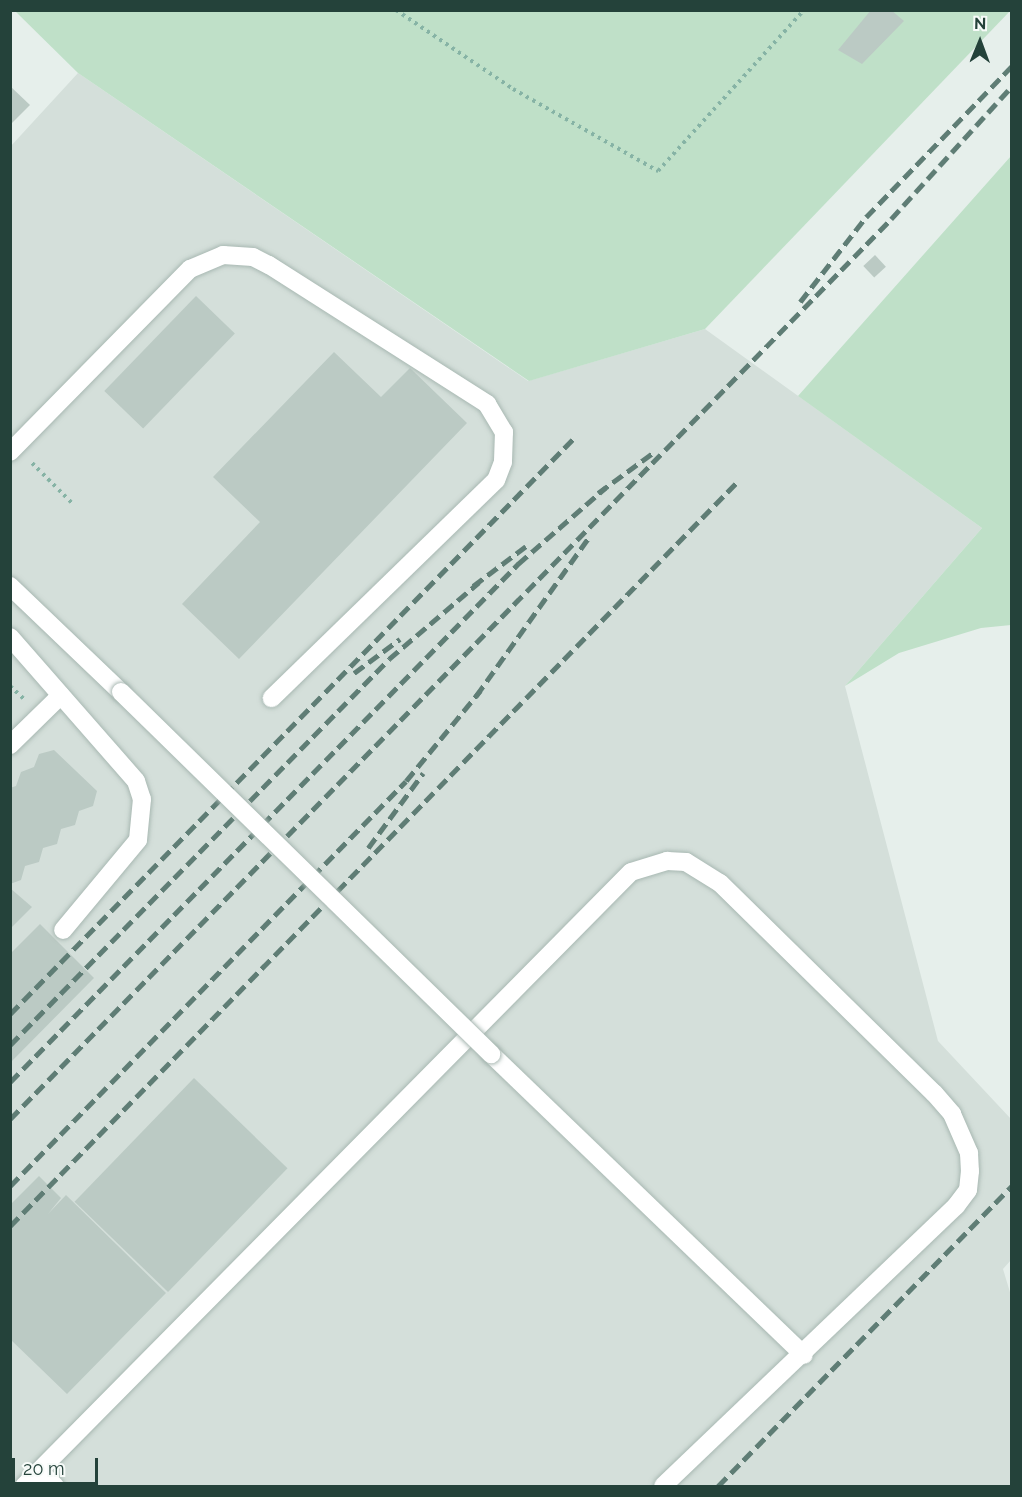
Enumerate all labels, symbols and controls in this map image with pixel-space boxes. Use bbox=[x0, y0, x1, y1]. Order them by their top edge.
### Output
north arrow bbox=[950, 12, 1010, 72]
text: N bbox=[974, 14, 987, 33]
scale bar bbox=[15, 1446, 100, 1484]
text: 20 m bbox=[23, 1458, 65, 1479]

